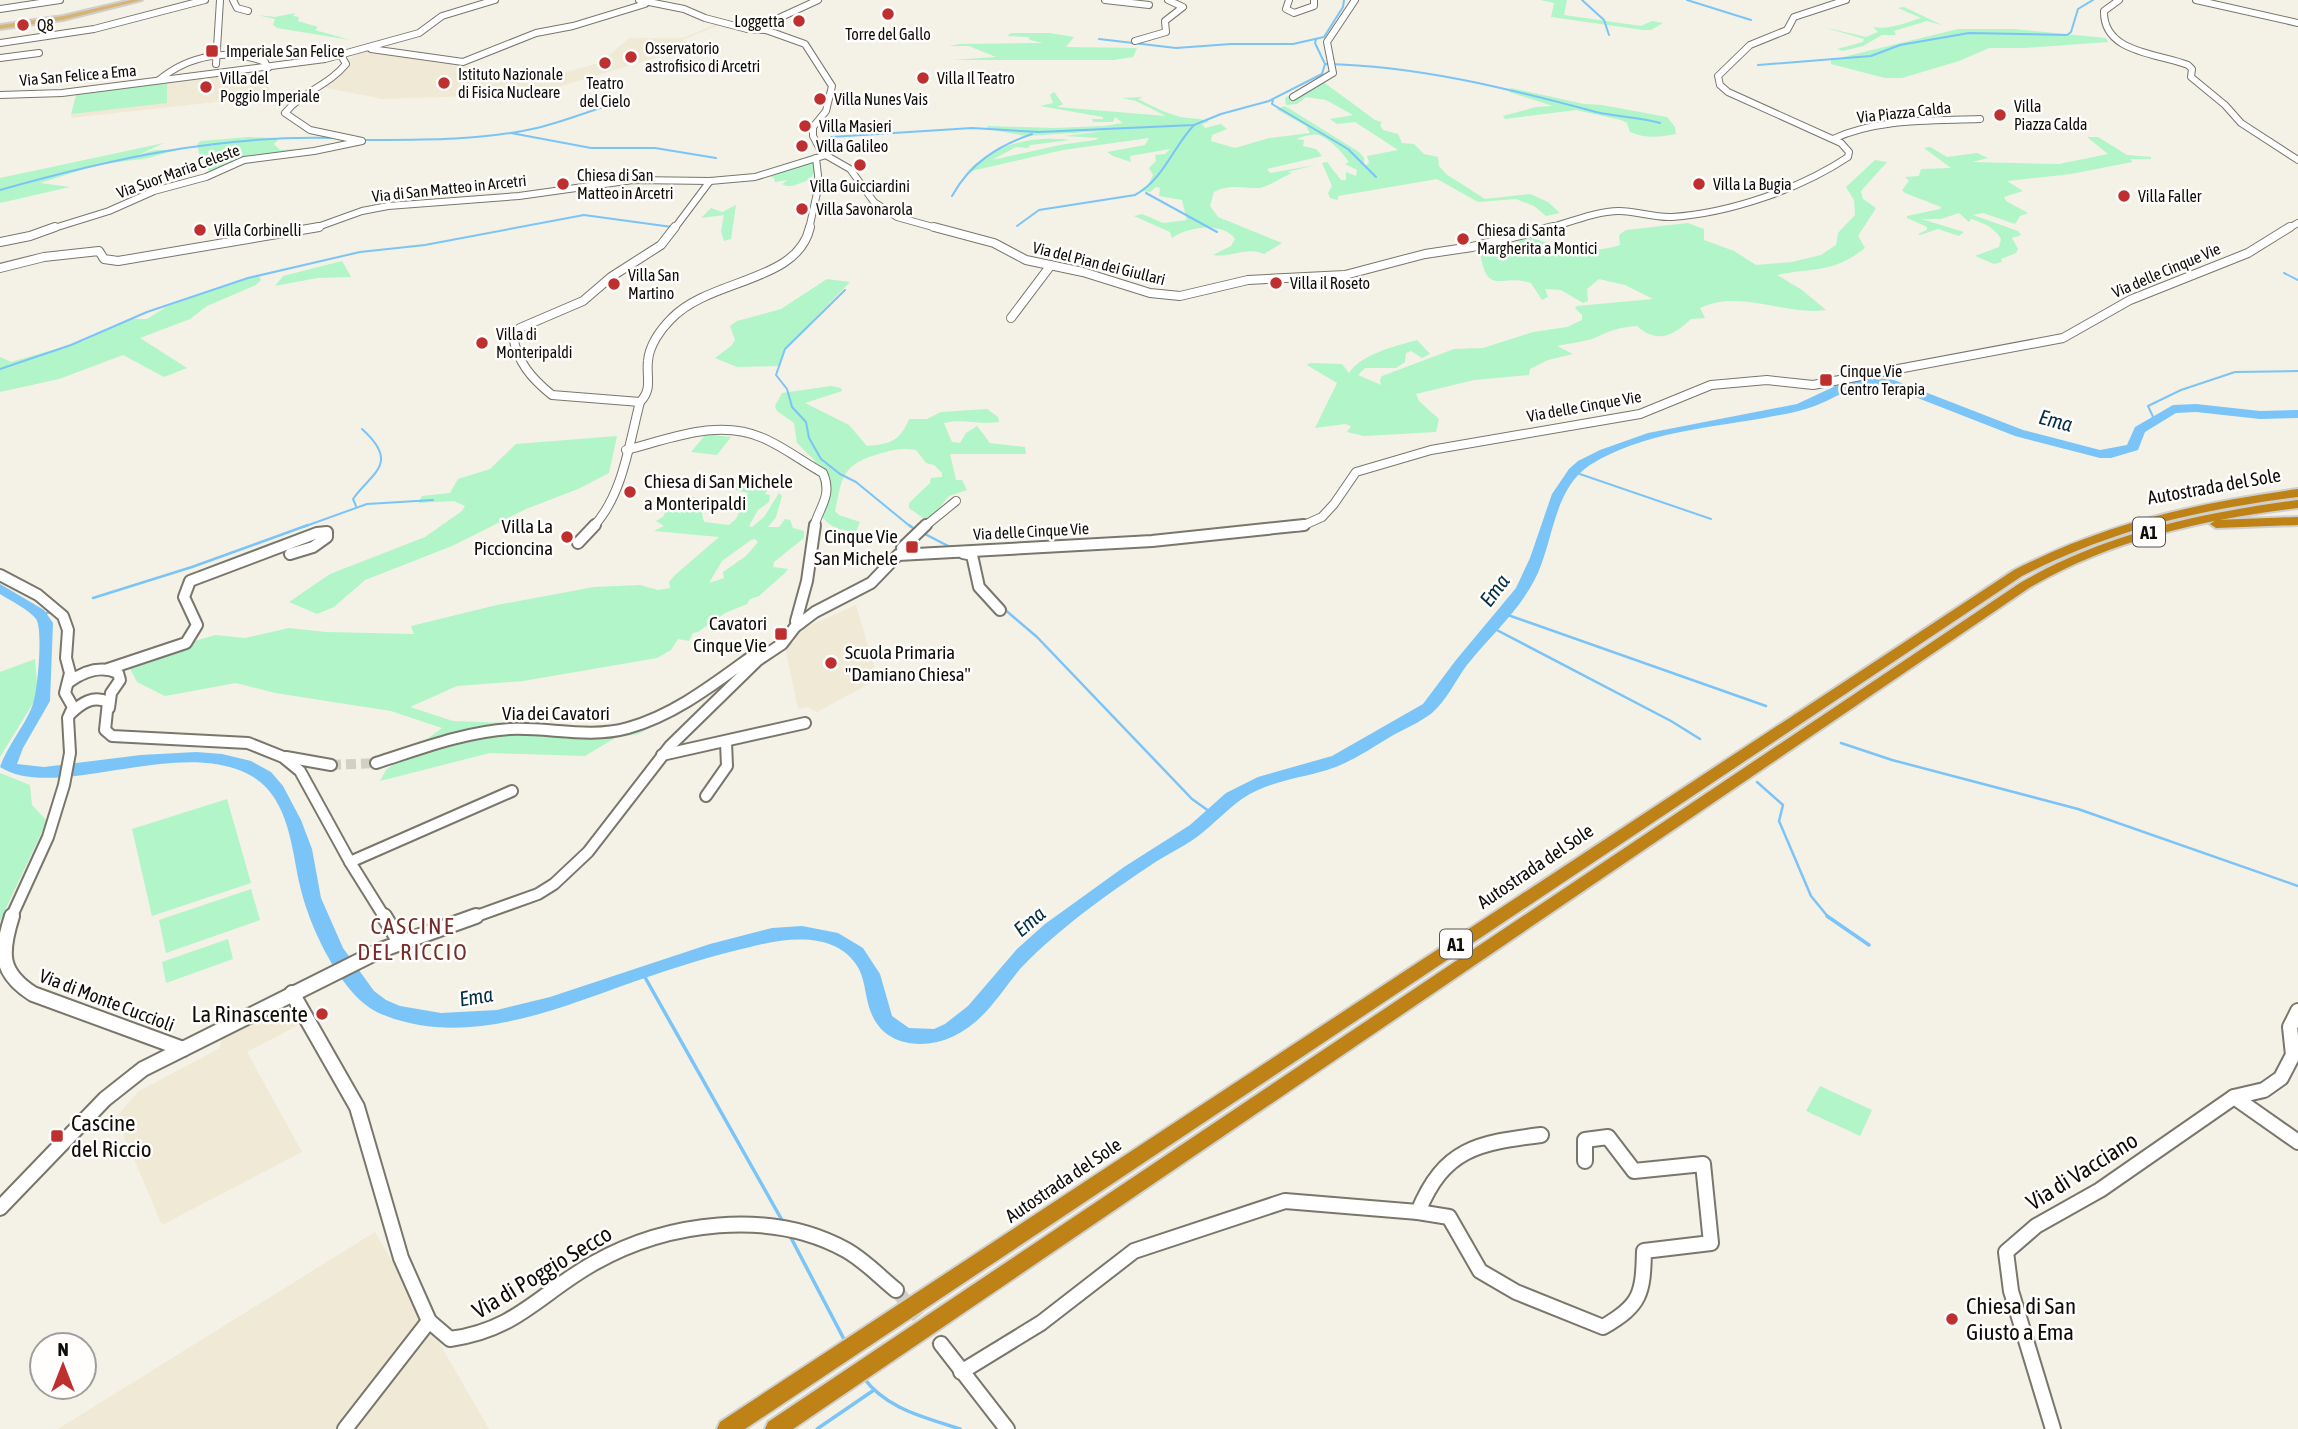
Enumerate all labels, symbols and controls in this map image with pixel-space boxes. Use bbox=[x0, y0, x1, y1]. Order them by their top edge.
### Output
marker: Torre del Gallo bbox=[880, 6, 896, 22]
place label: Loggetta bbox=[734, 12, 785, 31]
marker: Loggetta bbox=[791, 13, 807, 29]
place label: Q8 bbox=[37, 16, 54, 34]
marker: Q8 bbox=[15, 17, 31, 33]
place label: Torre del Gallo bbox=[845, 25, 931, 43]
place label: Osservatorio astrofisico di Arcetri bbox=[645, 39, 760, 75]
place label: Imperiale San Felice bbox=[226, 42, 344, 61]
marker: Imperiale San Felice bbox=[204, 43, 220, 59]
marker: Osservatorio astrofisico di Arcetri bbox=[623, 49, 639, 65]
marker: Teatro del Cielo bbox=[597, 55, 613, 71]
street label: Via San Felice a Ema bbox=[19, 61, 137, 89]
place label: Istituto Nazionale di Fisica Nucleare bbox=[458, 65, 563, 101]
place label: Villa del Poggio Imperiale bbox=[220, 69, 320, 106]
place label: Villa Il Teatro bbox=[937, 69, 1015, 87]
marker: Villa Il Teatro bbox=[915, 70, 931, 86]
place label: Teatro del Cielo bbox=[579, 74, 631, 110]
marker: Istituto Nazionale di Fisica Nucleare bbox=[436, 75, 452, 91]
marker: Villa del Poggio Imperiale bbox=[198, 79, 214, 95]
place label: Villa Nunes Vais bbox=[834, 90, 928, 108]
marker: Villa Nunes Vais bbox=[812, 91, 828, 107]
place label: Villa Piazza Calda bbox=[2014, 97, 2088, 133]
street label: Via Piazza Calda bbox=[1856, 98, 1952, 126]
marker: Villa Piazza Calda bbox=[1992, 107, 2008, 123]
place label: Villa Masieri bbox=[819, 117, 892, 135]
marker: Villa Masieri bbox=[797, 118, 813, 134]
place label: Villa Galileo bbox=[816, 137, 888, 155]
marker: Villa Galileo bbox=[794, 138, 810, 154]
street label: Via Suor Maria Celeste bbox=[114, 140, 242, 202]
marker: Villa Guicciardini bbox=[852, 157, 868, 173]
place label: Chiesa di San Matteo in Arcetri bbox=[577, 166, 674, 202]
street label: Via di San Matteo in Arcetri bbox=[371, 171, 527, 205]
place label: Villa La Bugia bbox=[1713, 175, 1792, 194]
marker: Chiesa di San Matteo in Arcetri bbox=[555, 176, 571, 192]
marker: Villa La Bugia bbox=[1691, 176, 1707, 192]
place label: Villa Guicciardini bbox=[810, 177, 910, 195]
place label: Villa Faller bbox=[2138, 187, 2202, 205]
marker: Villa Faller bbox=[2116, 188, 2132, 204]
place label: Villa Savonarola bbox=[816, 200, 913, 218]
marker: Villa Savonarola bbox=[794, 201, 810, 217]
place label: Villa Corbinelli bbox=[214, 221, 302, 239]
place label: Chiesa di Santa Margherita a Montici bbox=[1477, 221, 1597, 258]
marker: Villa Corbinelli bbox=[192, 222, 208, 238]
marker: Chiesa di Santa Margherita a Montici bbox=[1455, 231, 1471, 247]
street label: Via del Pian dei Giullari bbox=[1031, 238, 1167, 288]
street label: Via delle Cinque Vie bbox=[2109, 239, 2223, 302]
place label: Villa San Martino bbox=[628, 266, 680, 302]
place label: Villa il Roseto bbox=[1290, 274, 1370, 292]
marker: Villa il Roseto bbox=[1268, 275, 1284, 291]
marker: Villa San Martino bbox=[606, 276, 622, 292]
place label: Villa di Monteripaldi bbox=[496, 325, 572, 362]
marker: Villa di Monteripaldi bbox=[474, 335, 490, 351]
place label: Cinque Vie Centro Terapia bbox=[1840, 362, 1925, 399]
marker: Cinque Vie Centro Terapia bbox=[1818, 372, 1834, 388]
street label: Via delle Cinque Vie bbox=[1525, 387, 1643, 426]
water label: Ema bbox=[2037, 404, 2076, 436]
street label: Autostrada del Sole bbox=[2146, 463, 2282, 509]
place label: Chiesa di San Michele a Monteripaldi bbox=[644, 470, 793, 514]
marker: Chiesa di San Michele a Monteripaldi bbox=[622, 484, 638, 500]
place label: Villa La Piccioncina bbox=[474, 515, 553, 559]
road number: A1 bbox=[2133, 518, 2165, 546]
street label: Via delle Cinque Vie bbox=[973, 519, 1089, 544]
place label: Cinque Vie San Michele bbox=[814, 525, 898, 569]
marker: Villa La Piccioncina bbox=[559, 529, 575, 545]
marker: Cinque Vie San Michele bbox=[904, 539, 920, 555]
water label: Ema bbox=[1474, 569, 1514, 611]
place label: Cavatori Cinque Vie bbox=[693, 612, 767, 656]
marker: Cavatori Cinque Vie bbox=[773, 626, 789, 642]
place label: Scuola Primaria "Damiano Chiesa" bbox=[845, 641, 971, 685]
marker: Scuola Primaria "Damiano Chiesa" bbox=[823, 655, 839, 671]
street label: Via dei Cavatori bbox=[502, 702, 610, 724]
street label: Autostrada del Sole bbox=[1473, 819, 1597, 913]
water label: Ema bbox=[1008, 901, 1050, 941]
district label: CASCINE DEL RICCIO bbox=[357, 913, 469, 965]
road number: A1 bbox=[1440, 930, 1472, 959]
street label: Via di Monte Cuccioli bbox=[36, 964, 178, 1036]
water label: Ema bbox=[457, 981, 495, 1010]
place label: La Rinascente bbox=[192, 1001, 308, 1027]
marker: La Rinascente bbox=[314, 1006, 330, 1022]
place label: Cascine del Riccio bbox=[71, 1110, 152, 1162]
street label: Via di Vacciano bbox=[2022, 1127, 2142, 1215]
marker: Cascine del Riccio bbox=[49, 1128, 65, 1144]
street label: Autostrada del Sole bbox=[1001, 1133, 1125, 1227]
street label: Via di Poggio Secco bbox=[468, 1220, 616, 1324]
place label: Chiesa di San Giusto a Ema bbox=[1966, 1293, 2076, 1345]
marker: Chiesa di San Giusto a Ema bbox=[1944, 1311, 1960, 1327]
north arrow bbox=[28, 1331, 98, 1401]
text: N bbox=[57, 1338, 69, 1360]

